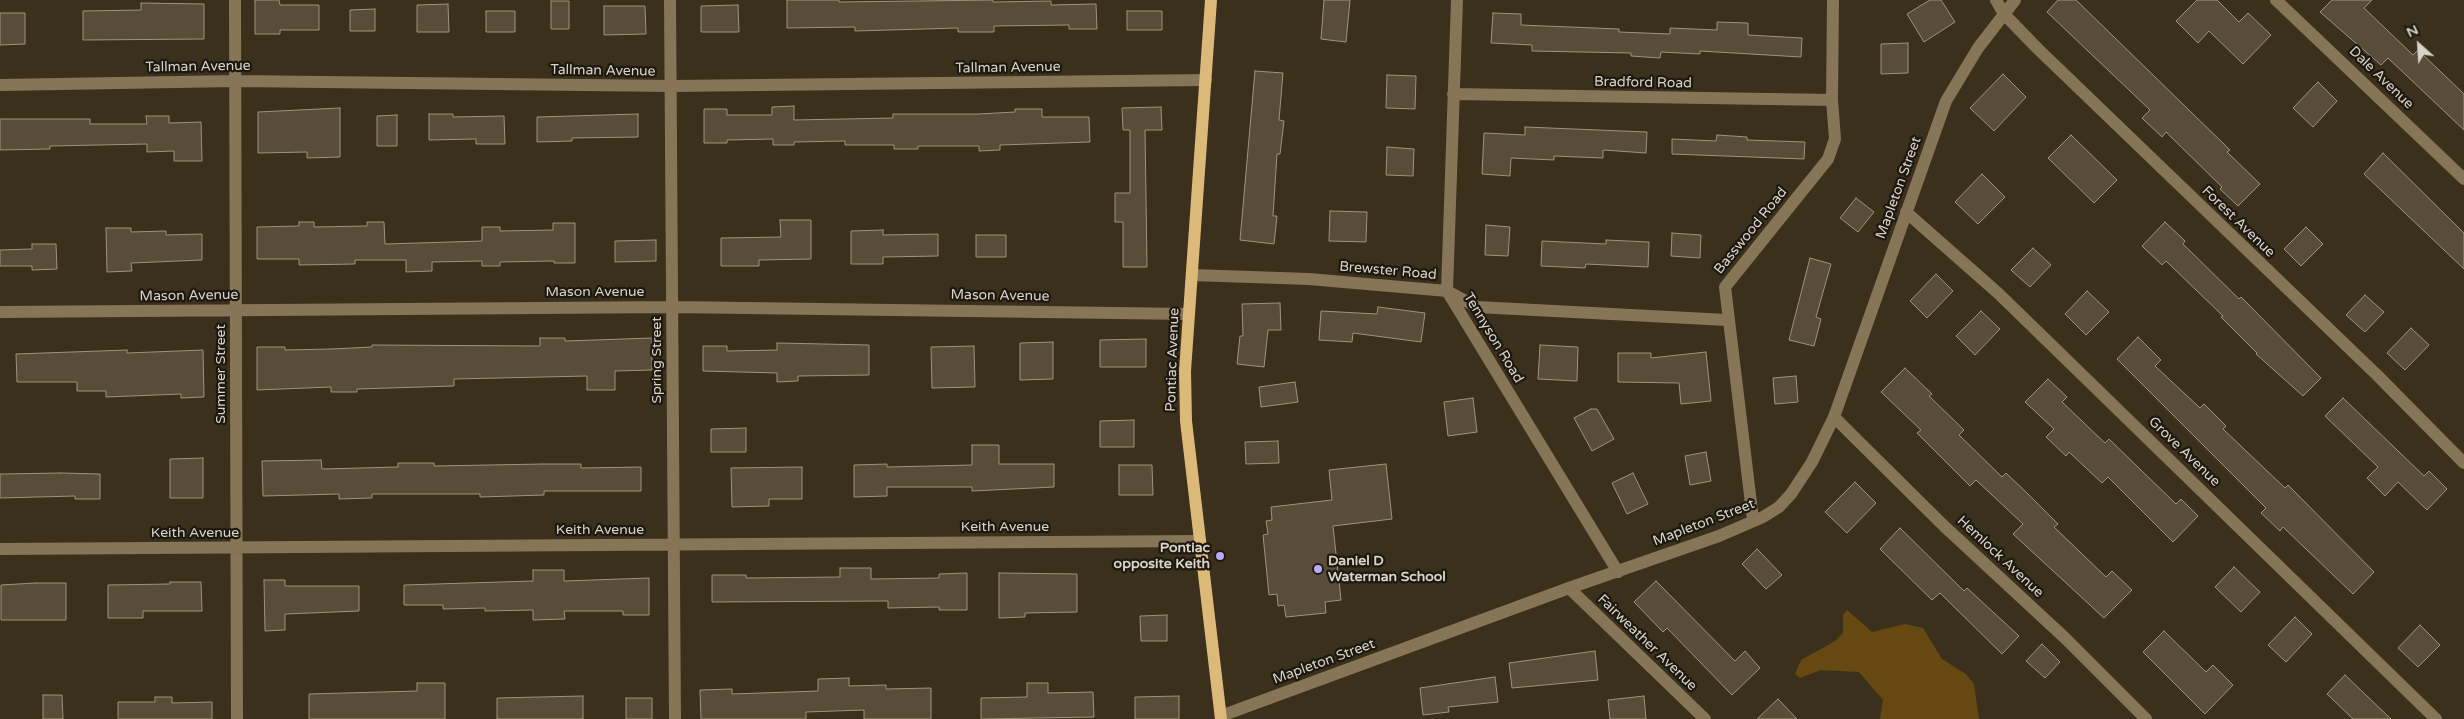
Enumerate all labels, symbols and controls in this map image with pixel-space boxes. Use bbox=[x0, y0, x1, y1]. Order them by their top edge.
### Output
north arrow bbox=[2394, 20, 2444, 70]
text: N bbox=[2403, 21, 2421, 41]
street label: Dale Avenue bbox=[2345, 43, 2417, 113]
street label: Tallman Avenue bbox=[145, 58, 251, 76]
street label: Tallman Avenue bbox=[955, 59, 1061, 77]
street label: Tallman Avenue bbox=[550, 62, 656, 80]
street label: Bradford Road bbox=[1594, 74, 1692, 92]
street label: Mapleton Street bbox=[1873, 135, 1925, 241]
street label: Forest Avenue bbox=[2198, 183, 2278, 261]
street label: Basswood Road bbox=[1711, 184, 1791, 278]
street label: Brewster Road bbox=[1339, 258, 1437, 284]
street label: Mason Avenue bbox=[546, 284, 644, 300]
street label: Mason Avenue bbox=[139, 287, 239, 305]
street label: Mason Avenue bbox=[950, 287, 1050, 305]
street label: Tennyson Road bbox=[1459, 290, 1527, 386]
street label: Pontiac Avenue bbox=[1163, 308, 1183, 412]
street label: Spring Street bbox=[649, 316, 665, 404]
street label: Summer Street bbox=[213, 324, 229, 424]
street label: Grove Avenue bbox=[2145, 414, 2223, 490]
street label: Mapleton Street bbox=[1651, 496, 1757, 550]
street label: Hemlock Avenue bbox=[1953, 513, 2047, 601]
street label: Keith Avenue bbox=[961, 519, 1049, 535]
street label: Keith Avenue bbox=[556, 522, 644, 538]
street label: Keith Avenue bbox=[151, 525, 239, 541]
place label: Pontiac opposite Keith bbox=[1114, 540, 1210, 572]
marker: Pontiac opposite Keith bbox=[1214, 550, 1226, 562]
place label: Daniel D Waterman School bbox=[1328, 553, 1446, 586]
marker: Daniel D Waterman School bbox=[1312, 563, 1324, 575]
street label: Fairweather Avenue bbox=[1594, 591, 1700, 695]
street label: Mapleton Street bbox=[1271, 636, 1377, 688]

